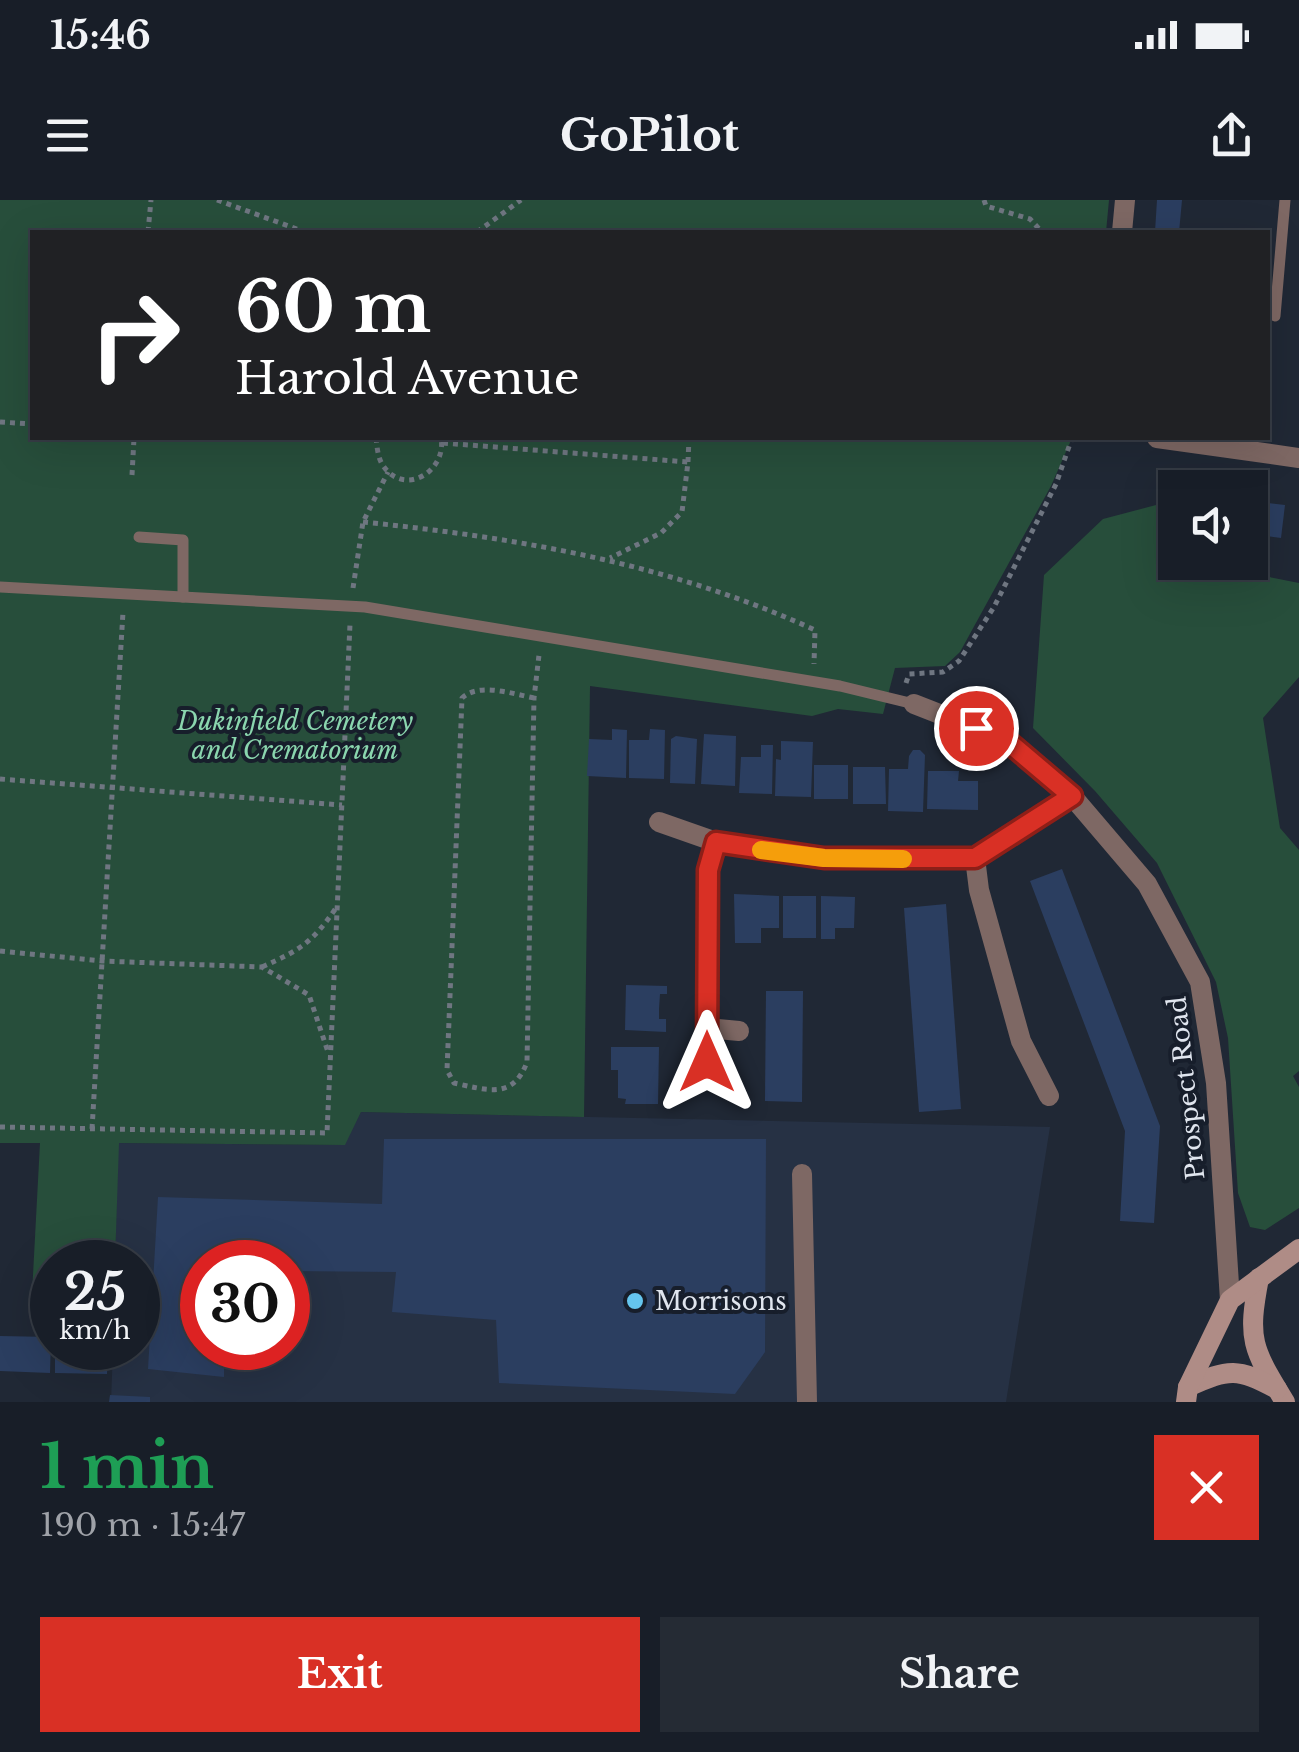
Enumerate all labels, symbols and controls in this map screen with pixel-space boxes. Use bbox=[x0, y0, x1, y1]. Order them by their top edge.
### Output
text: 15:46 bbox=[50, 12, 151, 59]
text: GoPilot bbox=[560, 107, 739, 163]
icon: menu bbox=[40, 108, 95, 163]
icon: share bbox=[1204, 108, 1259, 163]
text: 60 m bbox=[235, 264, 431, 351]
icon: right bbox=[70, 270, 200, 400]
text: Harold Avenue bbox=[235, 350, 579, 406]
map controls bbox=[1158, 470, 1268, 580]
button: sound bbox=[1158, 470, 1268, 580]
pin bbox=[934, 686, 1019, 771]
icon: arrive bbox=[949, 701, 1004, 756]
park label: Dukinfield Cemetery and Crematorium bbox=[176, 706, 413, 766]
street label: Prospect Road bbox=[1161, 995, 1212, 1181]
position arrow bbox=[655, 1010, 759, 1114]
speed limit sign: 30 bbox=[180, 1240, 310, 1370]
text: 25 bbox=[64, 1261, 126, 1324]
place label: Morrisons bbox=[655, 1286, 787, 1317]
marker: Morrisons bbox=[624, 1290, 646, 1312]
text: km/h bbox=[60, 1315, 130, 1346]
text: 1 min bbox=[40, 1430, 214, 1504]
button: close bbox=[1154, 1435, 1259, 1540]
text: 190 m · 15:47 bbox=[40, 1505, 245, 1545]
button: Exit bbox=[40, 1617, 640, 1732]
button: Share bbox=[660, 1617, 1259, 1732]

